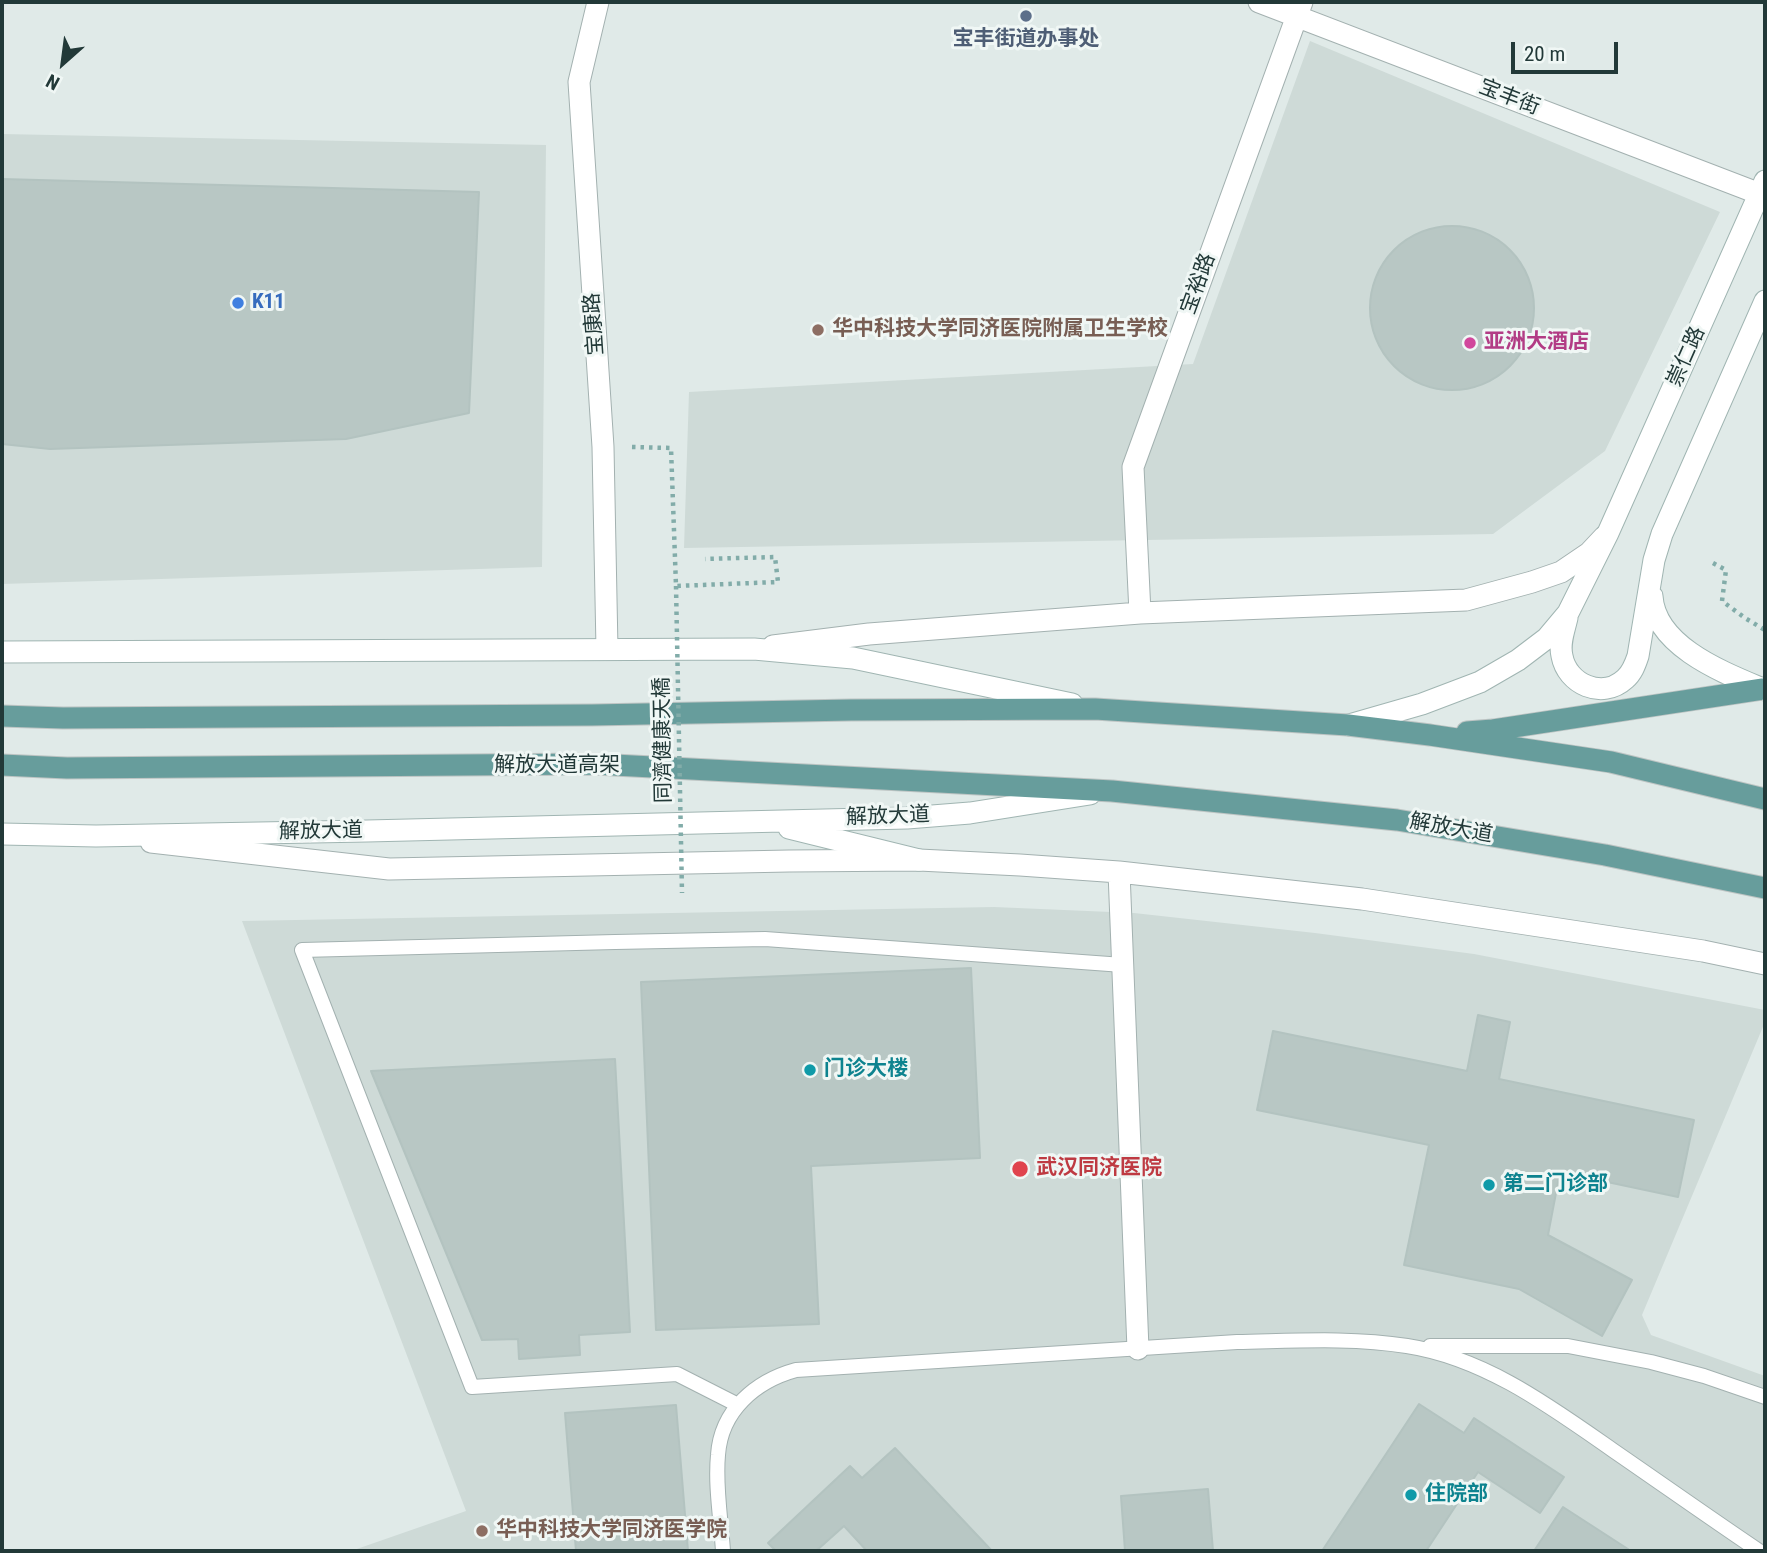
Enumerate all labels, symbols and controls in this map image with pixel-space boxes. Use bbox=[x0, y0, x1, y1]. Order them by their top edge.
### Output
marker: 宝丰街道办事处 bbox=[1018, 8, 1034, 24]
place label: 宝丰街道办事处 bbox=[953, 27, 1099, 53]
north arrow bbox=[28, 28, 98, 98]
scale bar bbox=[1515, 28, 1622, 72]
text: 20 m bbox=[1524, 42, 1565, 66]
text: N bbox=[42, 69, 63, 95]
street label: 宝丰街 bbox=[1475, 75, 1543, 121]
street label: 宝裕路 bbox=[1176, 250, 1222, 318]
place label: K11 bbox=[252, 290, 285, 316]
street label: 宝康路 bbox=[580, 292, 610, 356]
marker: K11 bbox=[230, 295, 246, 311]
place label: 华中科技大学同济医院附属卫生学校 bbox=[832, 317, 1168, 343]
marker: 华中科技大学同济医院附属卫生学校 bbox=[810, 322, 826, 338]
street label: 崇仁路 bbox=[1663, 323, 1711, 391]
place label: 亚洲大酒店 bbox=[1484, 330, 1589, 356]
marker: 亚洲大酒店 bbox=[1462, 335, 1478, 351]
street label: 同濟健康天橋 bbox=[650, 677, 678, 803]
street label: 解放大道高架 bbox=[494, 753, 620, 779]
street label: 解放大道 bbox=[846, 803, 930, 831]
street label: 解放大道 bbox=[1407, 809, 1495, 849]
street label: 解放大道 bbox=[279, 819, 363, 845]
place label: 门诊大楼 bbox=[824, 1057, 908, 1083]
marker: 门诊大楼 bbox=[802, 1062, 818, 1078]
place label: 武汉同济医院 bbox=[1036, 1156, 1162, 1182]
marker: 武汉同济医院 bbox=[1010, 1159, 1030, 1179]
place label: 第二门诊部 bbox=[1503, 1172, 1608, 1198]
marker: 第二门诊部 bbox=[1481, 1177, 1497, 1193]
place label: 住院部 bbox=[1425, 1482, 1488, 1508]
marker: 住院部 bbox=[1403, 1487, 1419, 1503]
place label: 华中科技大学同济医学院 bbox=[496, 1518, 727, 1544]
marker: 华中科技大学同济医学院 bbox=[474, 1523, 490, 1539]

